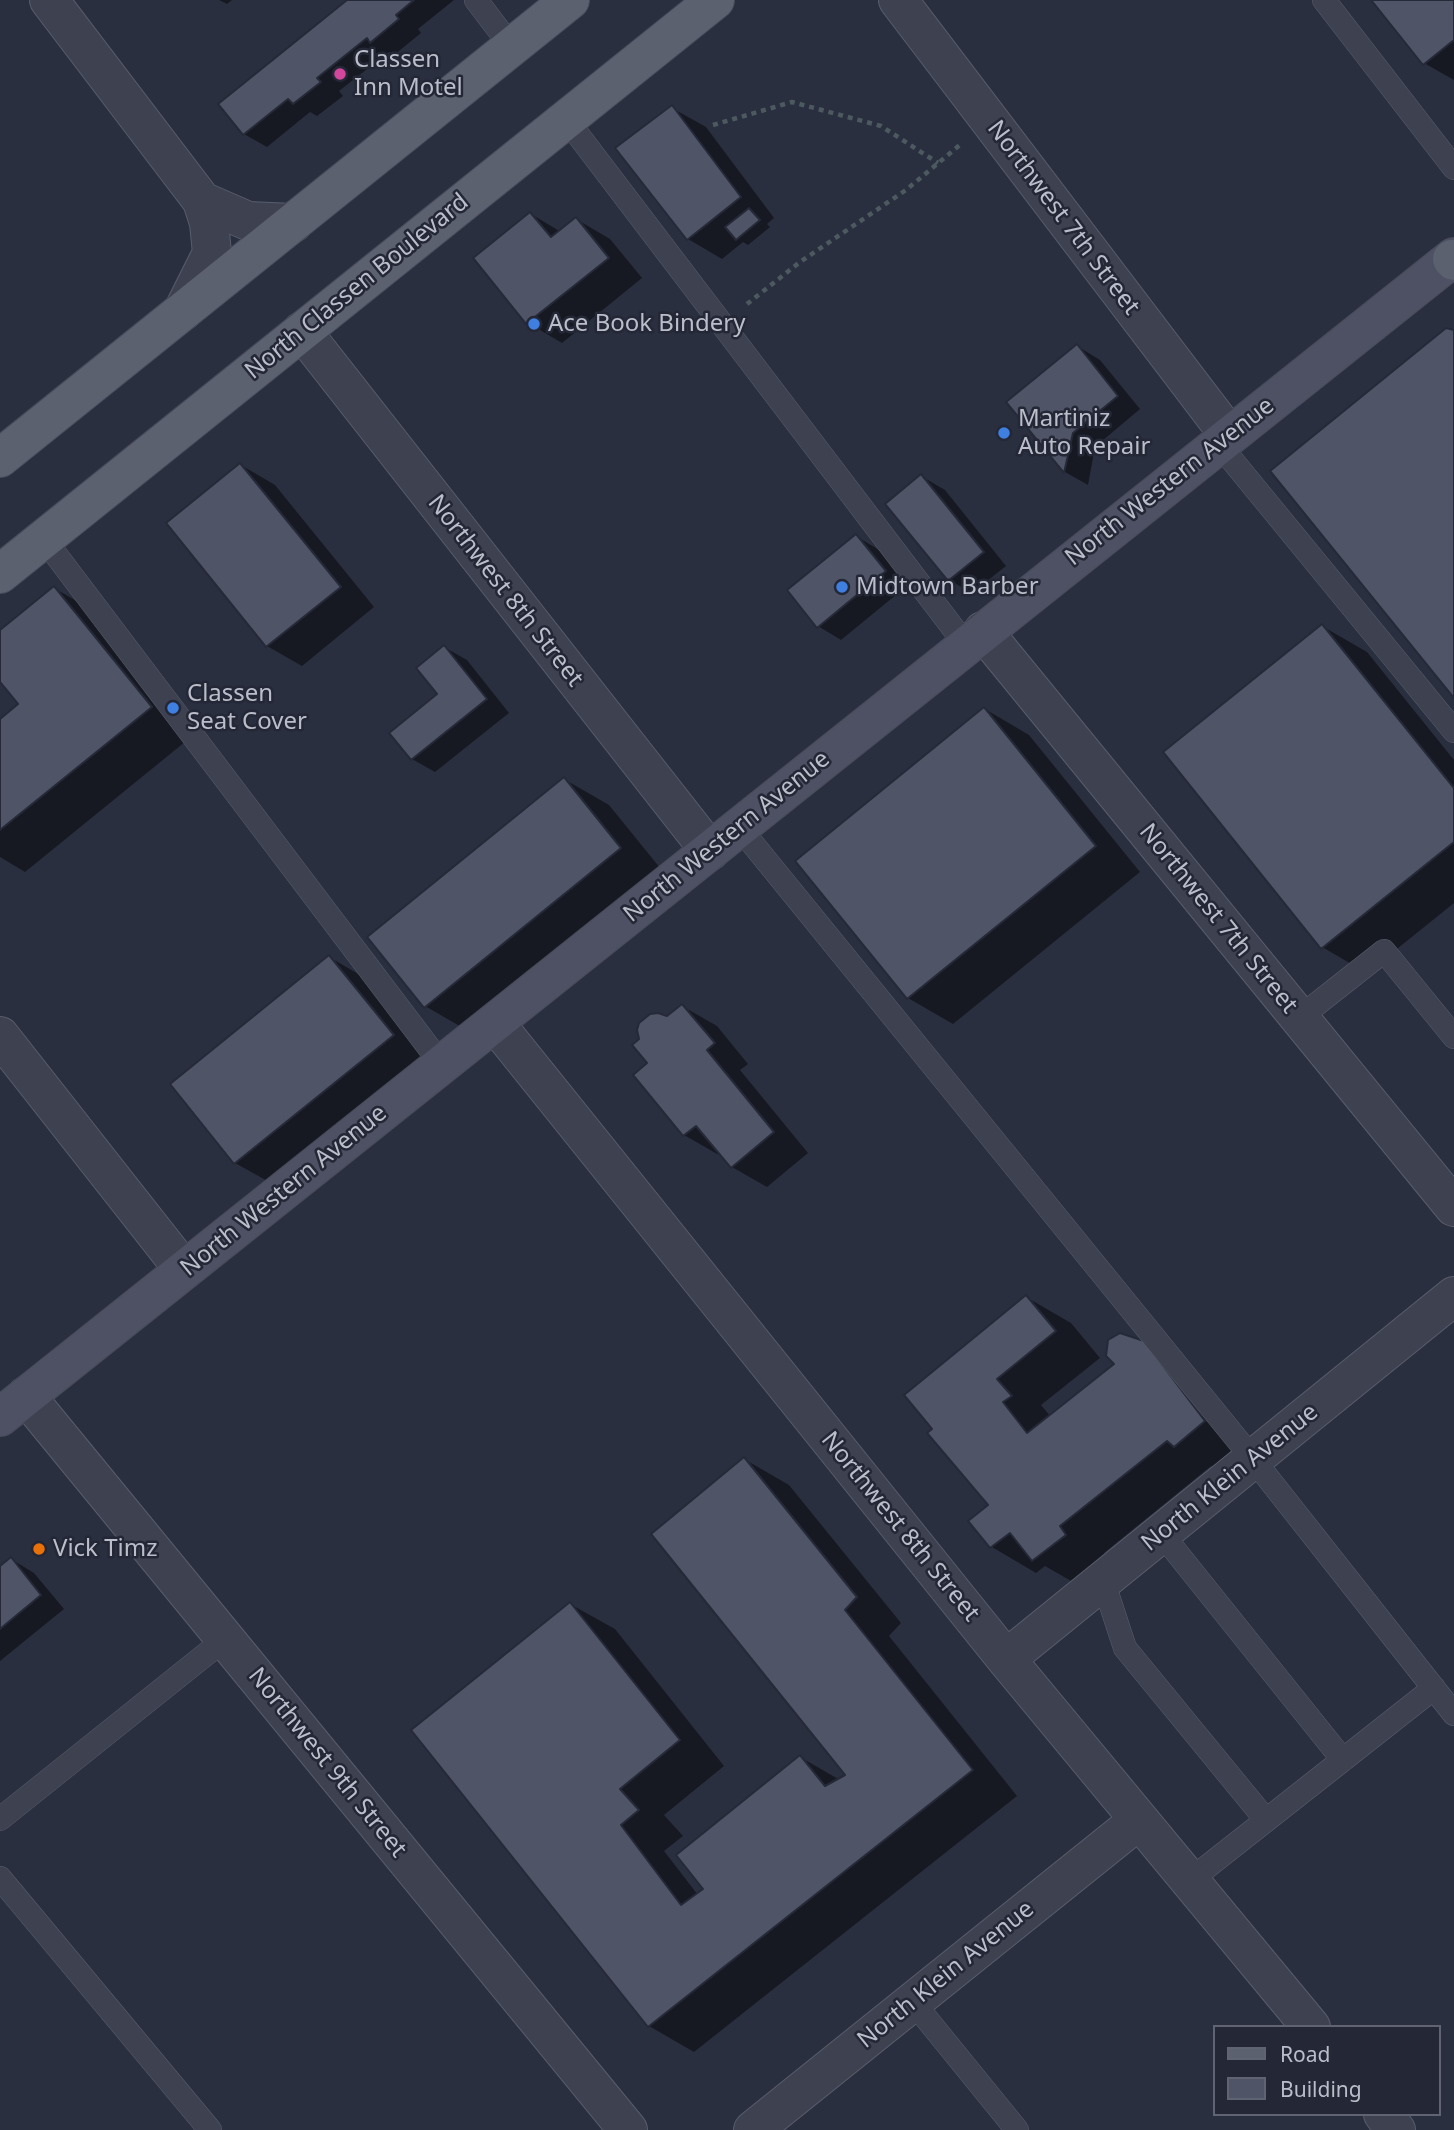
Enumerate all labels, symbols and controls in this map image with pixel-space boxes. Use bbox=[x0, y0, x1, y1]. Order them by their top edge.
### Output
place label: Classen Inn Motel bbox=[354, 46, 463, 102]
marker: Classen Inn Motel bbox=[332, 66, 348, 82]
street label: Northwest 7th Street bbox=[981, 115, 1145, 321]
street label: North Classen Boulevard bbox=[240, 188, 474, 386]
place label: Ace Book Bindery bbox=[548, 310, 745, 338]
marker: Ace Book Bindery bbox=[526, 316, 542, 332]
street label: North Western Avenue bbox=[1060, 392, 1280, 572]
place label: Martiniz Auto Repair bbox=[1018, 405, 1150, 461]
marker: Martiniz Auto Repair bbox=[996, 425, 1012, 441]
street label: Northwest 8th Street bbox=[421, 489, 589, 693]
place label: Midtown Barber bbox=[856, 573, 1039, 601]
marker: Midtown Barber bbox=[834, 579, 850, 595]
place label: Classen Seat Cover bbox=[187, 680, 307, 736]
marker: Classen Seat Cover bbox=[165, 700, 181, 716]
street label: North Western Avenue bbox=[618, 745, 836, 929]
street label: Northwest 7th Street bbox=[1133, 818, 1303, 1020]
street label: North Western Avenue bbox=[175, 1099, 393, 1283]
street label: North Klein Avenue bbox=[1136, 1398, 1324, 1558]
street label: Northwest 8th Street bbox=[815, 1426, 985, 1628]
place label: Vick Timz bbox=[53, 1535, 157, 1563]
marker: Vick Timz bbox=[31, 1541, 47, 1557]
street label: Northwest 9th Street bbox=[242, 1662, 412, 1864]
street label: North Klein Avenue bbox=[852, 1895, 1040, 2055]
legend bbox=[1212, 2025, 1440, 2116]
text: Road bbox=[1280, 2040, 1330, 2068]
text: Building bbox=[1280, 2075, 1362, 2103]

